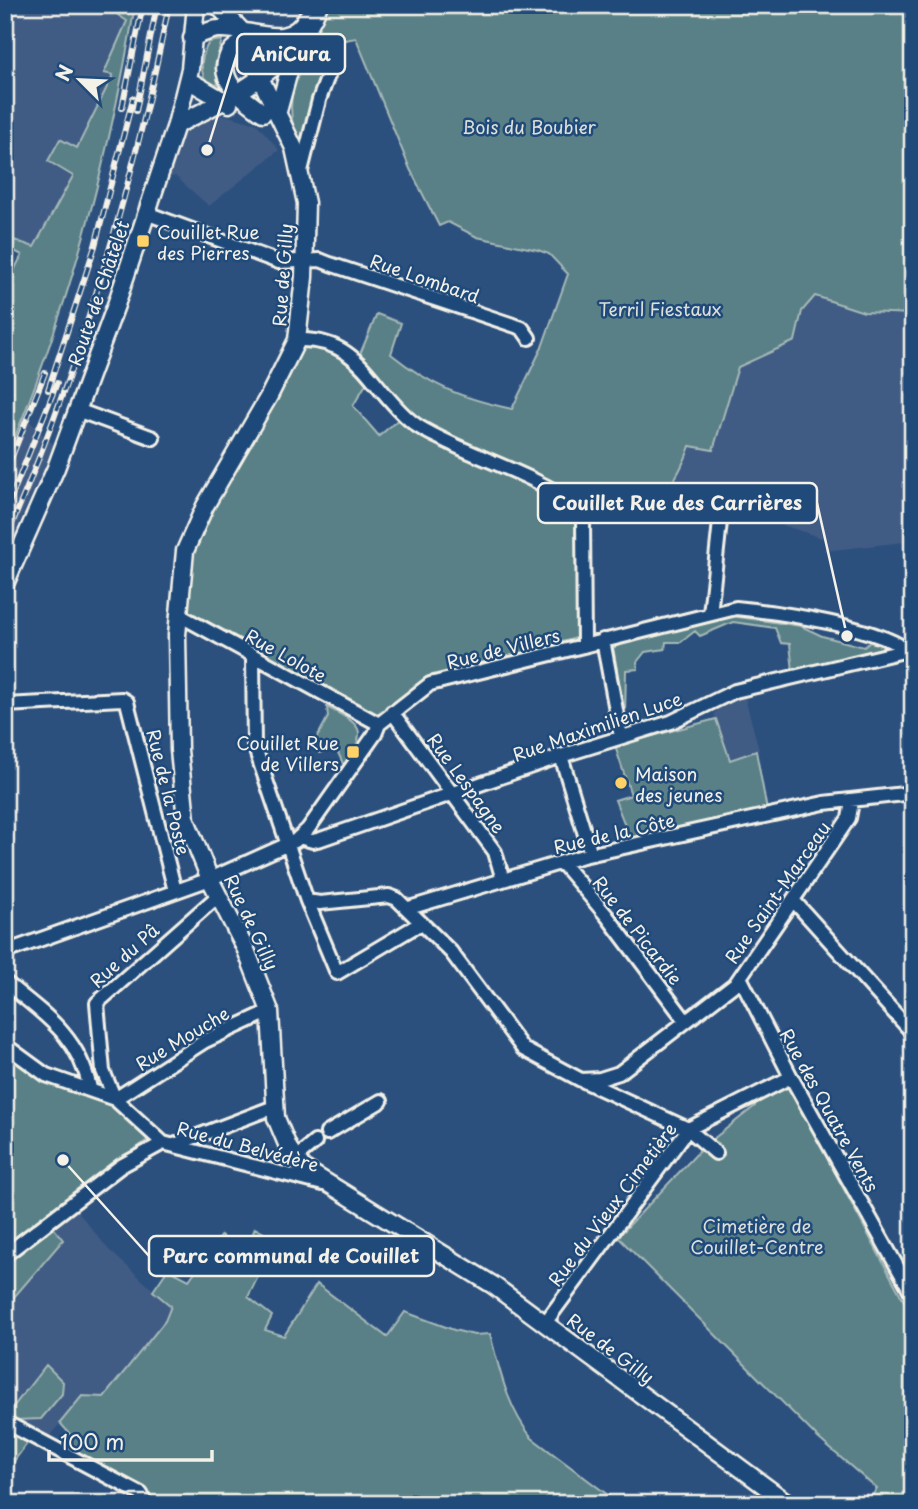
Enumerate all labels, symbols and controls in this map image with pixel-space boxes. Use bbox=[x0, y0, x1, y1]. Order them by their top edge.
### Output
callout: AniCura bbox=[237, 34, 345, 74]
text: AniCura bbox=[250, 39, 331, 67]
north arrow bbox=[46, 46, 116, 116]
text: N bbox=[48, 60, 79, 85]
park label: Bois du Boubier bbox=[462, 113, 597, 140]
street label: Route de Châtelet bbox=[60, 217, 136, 369]
place label: Couillet Rue des Pierres bbox=[157, 218, 260, 266]
street label: Rue de Gilly bbox=[265, 223, 299, 327]
marker: Couillet Rue des Pierres bbox=[135, 233, 151, 249]
street label: Rue Lombard bbox=[367, 247, 483, 309]
park label: Terril Fiestaux bbox=[598, 295, 722, 322]
callout: Couillet Rue des Carrières bbox=[538, 483, 817, 523]
text: Couillet Rue des Carrières bbox=[552, 488, 802, 516]
street label: Rue de Villers bbox=[444, 621, 562, 675]
street label: Rue Lolote bbox=[240, 622, 332, 688]
street label: Rue Maximilien Luce bbox=[509, 684, 685, 768]
street label: Rue de la Poste bbox=[140, 726, 198, 858]
street label: Rue Lespagne bbox=[421, 727, 513, 839]
place label: Couillet Rue de Villers bbox=[236, 729, 339, 777]
marker: Couillet Rue de Villers bbox=[345, 744, 361, 760]
place label: Maison des jeunes bbox=[635, 760, 722, 808]
marker: Maison des jeunes bbox=[613, 775, 629, 791]
street label: Rue de la Côte bbox=[551, 806, 677, 860]
street label: Rue Saint-Marceau bbox=[718, 815, 836, 969]
street label: Rue de Gilly bbox=[218, 870, 286, 974]
street label: Rue de Picardie bbox=[587, 870, 689, 990]
street label: Rue du Pâ bbox=[83, 916, 165, 994]
street label: Rue Mouche bbox=[130, 999, 234, 1077]
street label: Rue des Quatre Vents bbox=[774, 1023, 886, 1197]
street label: Rue du Belvédère bbox=[174, 1114, 322, 1178]
street label: Rue du Vieux Cimetière bbox=[541, 1116, 683, 1292]
park label: Cimetière de Couillet-Centre bbox=[690, 1212, 824, 1260]
callout: Parc communal de Couillet bbox=[149, 1236, 434, 1276]
text: Parc communal de Couillet bbox=[163, 1241, 419, 1269]
street label: Rue de Gilly bbox=[562, 1306, 660, 1390]
scale bar bbox=[49, 1418, 212, 1462]
text: 100 m bbox=[60, 1425, 124, 1457]

